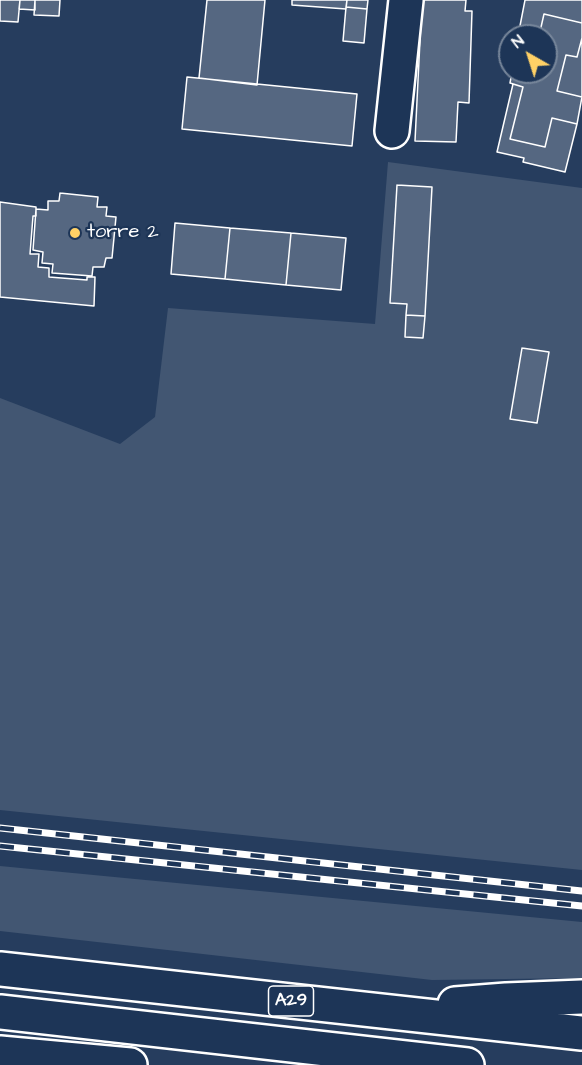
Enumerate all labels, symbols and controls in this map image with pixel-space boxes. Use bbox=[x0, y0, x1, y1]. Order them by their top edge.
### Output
north arrow bbox=[498, 24, 558, 84]
text: N bbox=[507, 30, 529, 53]
place label: torre 2 bbox=[87, 221, 159, 245]
marker: torre 2 bbox=[68, 226, 82, 240]
road number: A29 bbox=[268, 986, 314, 1016]

